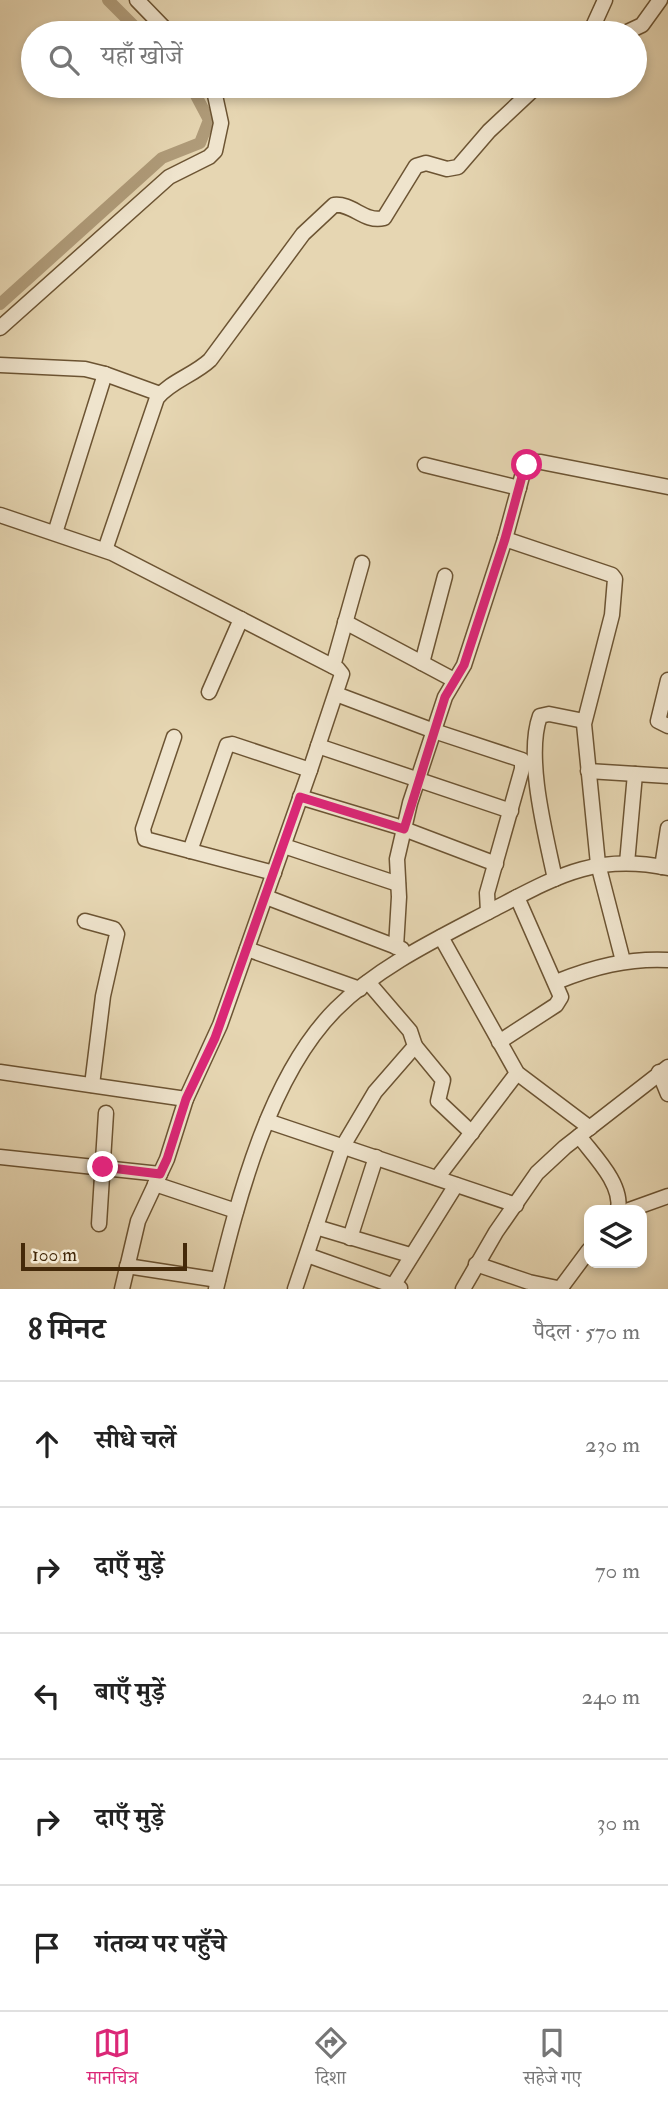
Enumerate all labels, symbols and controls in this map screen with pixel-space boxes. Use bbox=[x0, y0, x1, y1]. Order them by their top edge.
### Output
search box bbox=[21, 21, 647, 98]
text: यहाँ खोजें bbox=[101, 40, 183, 72]
icon: search bbox=[45, 41, 83, 79]
route start bbox=[511, 449, 542, 480]
route end bbox=[87, 1151, 118, 1182]
map controls bbox=[584, 1205, 647, 1268]
button: layers bbox=[584, 1205, 647, 1268]
scale bar bbox=[21, 1240, 187, 1272]
text: 100 m bbox=[32, 1243, 77, 1267]
text: 8 मिनट bbox=[28, 1311, 105, 1348]
text: पैदल · 570 m bbox=[533, 1317, 640, 1346]
text: सीधे चलें bbox=[95, 1424, 176, 1456]
icon: ahead bbox=[28, 1425, 66, 1463]
text: 230 m bbox=[585, 1430, 640, 1459]
text: दाएँ मुड़ें bbox=[95, 1550, 164, 1582]
icon: right bbox=[28, 1551, 66, 1589]
text: 70 m bbox=[595, 1556, 640, 1585]
text: बाएँ मुड़ें bbox=[95, 1676, 165, 1708]
icon: left bbox=[28, 1677, 66, 1715]
text: 240 m bbox=[581, 1682, 640, 1711]
text: दाएँ मुड़ें bbox=[95, 1802, 164, 1834]
icon: right bbox=[28, 1803, 66, 1841]
text: 30 m bbox=[597, 1808, 640, 1837]
text: गंतव्य पर पहुँचे bbox=[95, 1928, 226, 1960]
icon: arrive bbox=[28, 1929, 66, 1967]
tab: मानचित्र bbox=[87, 2024, 138, 2096]
tab: दिशा bbox=[312, 2024, 350, 2096]
tab: सहेजे गए bbox=[523, 2024, 581, 2096]

